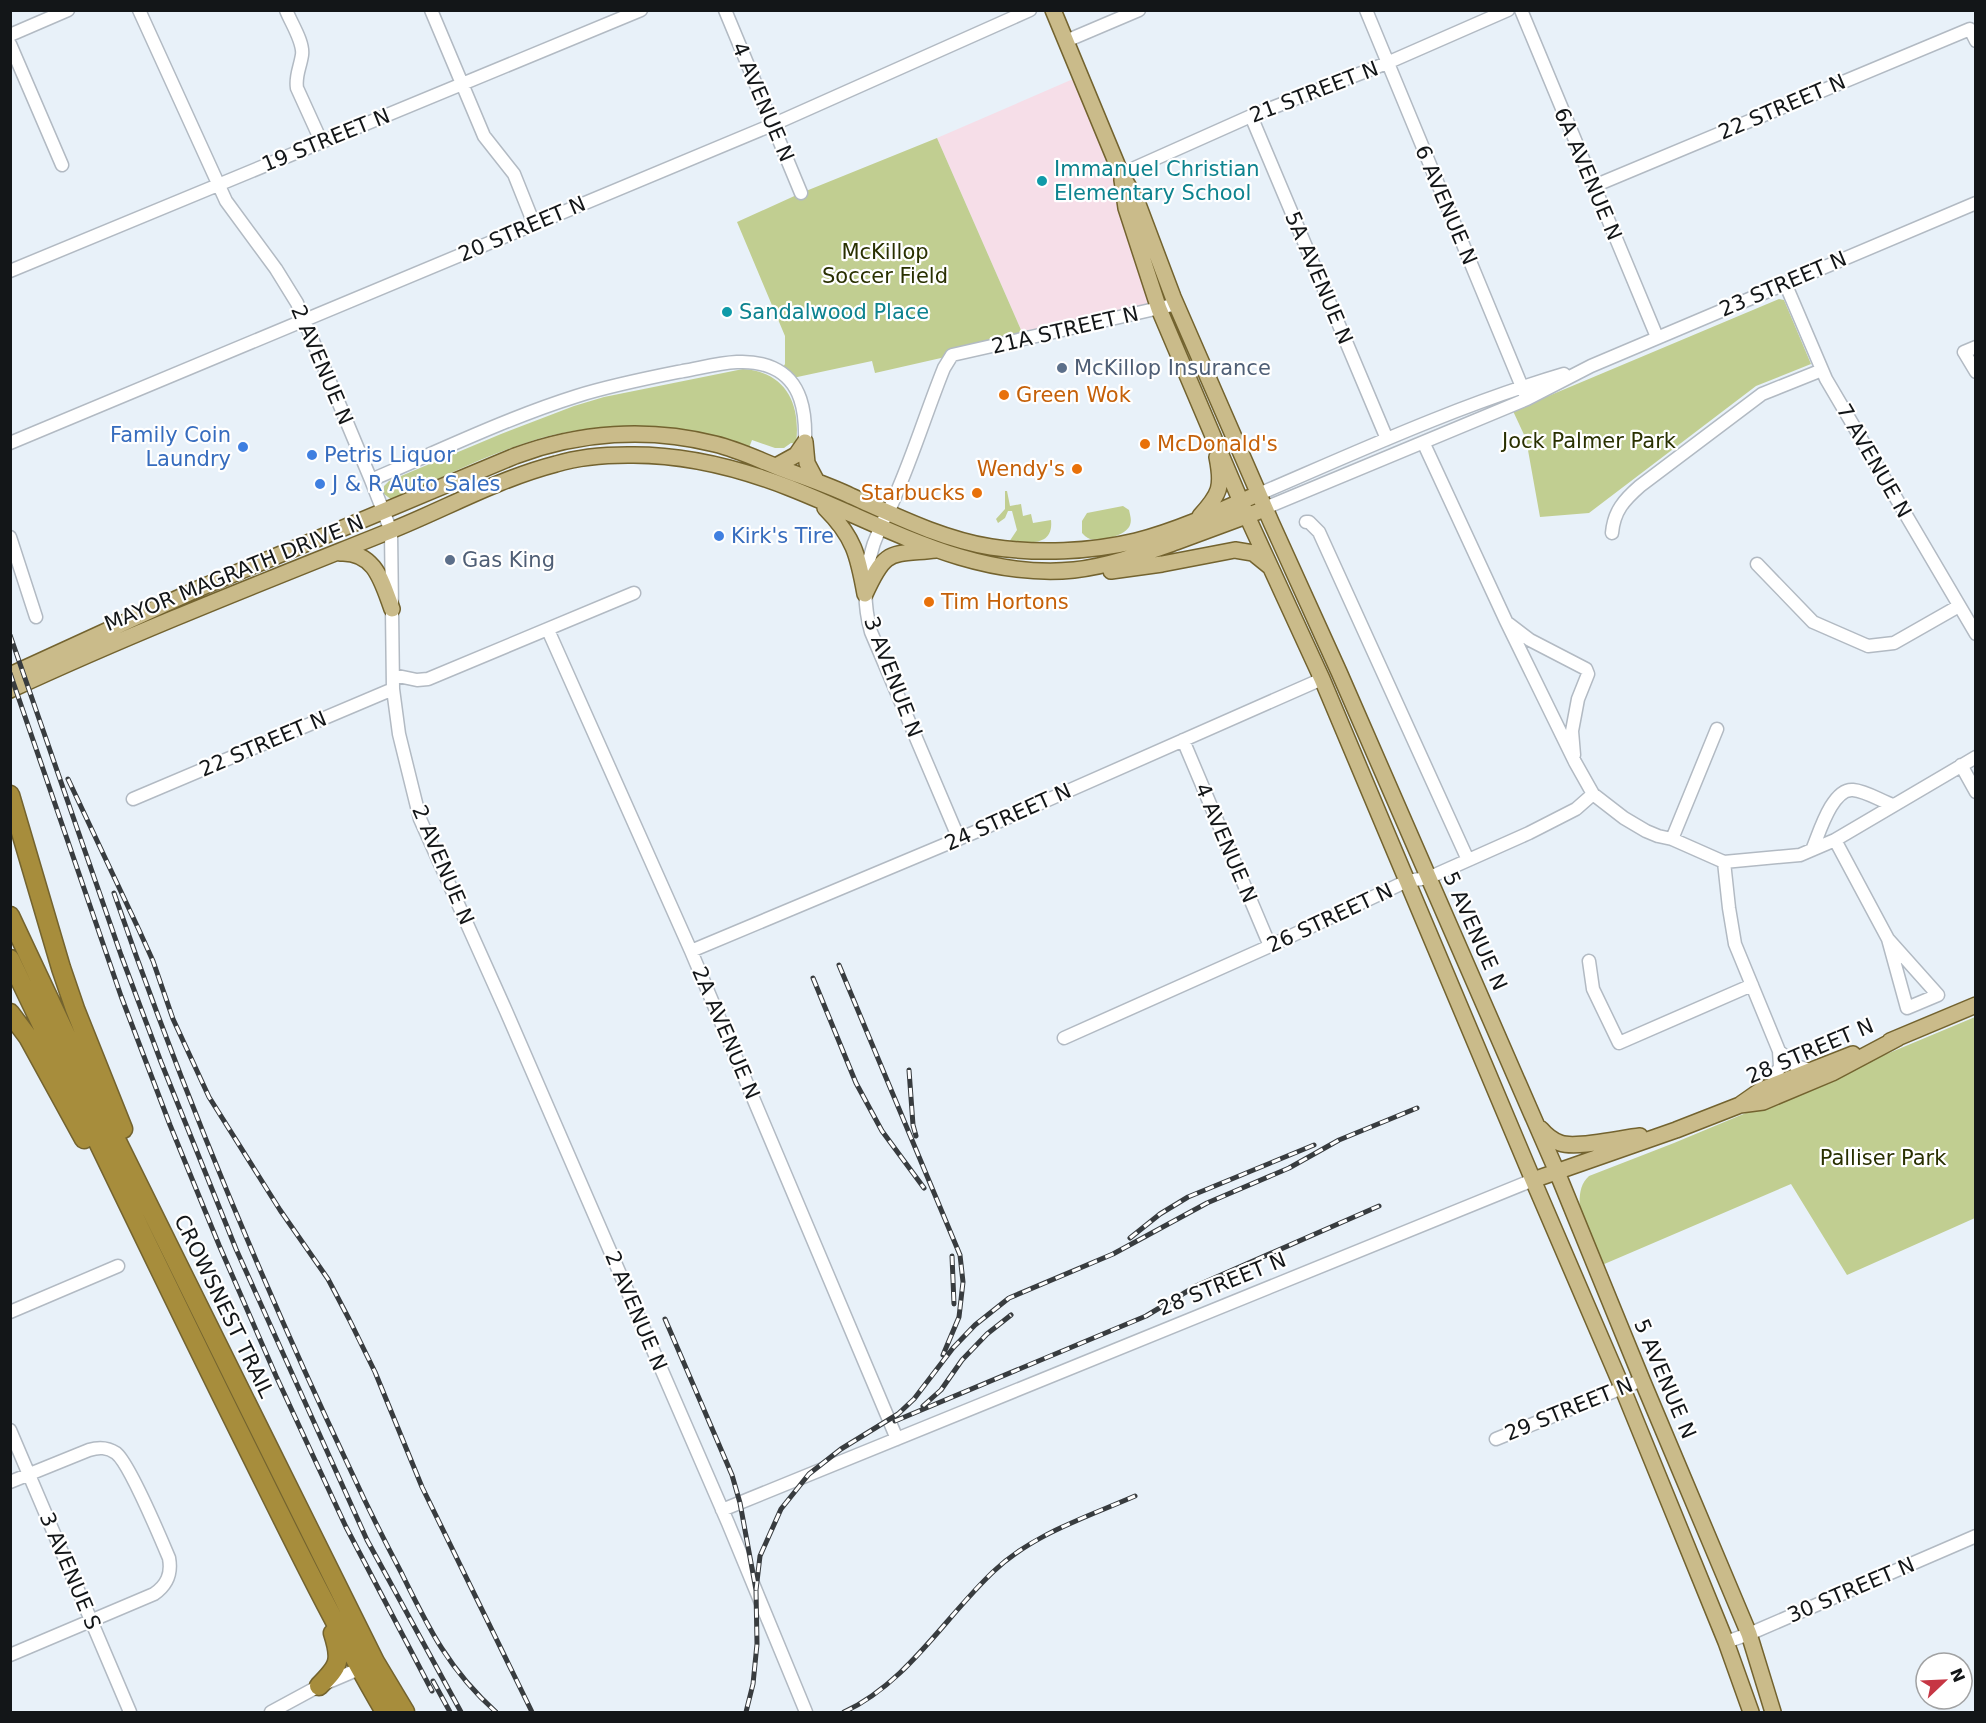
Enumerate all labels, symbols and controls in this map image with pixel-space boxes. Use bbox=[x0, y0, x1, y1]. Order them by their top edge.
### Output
street label: 4 AVENUE N bbox=[727, 39, 799, 165]
street label: 21 STREET N bbox=[1246, 56, 1382, 128]
street label: 22 STREET N bbox=[1715, 69, 1849, 145]
street label: 19 STREET N bbox=[258, 103, 394, 177]
street label: 6A AVENUE N bbox=[1549, 104, 1627, 244]
street label: 6 AVENUE N bbox=[1410, 142, 1482, 268]
place label: Immanuel Christian Elementary School bbox=[1054, 157, 1260, 205]
marker: Immanuel Christian Elementary School bbox=[1035, 174, 1049, 188]
street label: 20 STREET N bbox=[455, 191, 589, 267]
street label: 5A AVENUE N bbox=[1280, 208, 1358, 348]
park label: McKillop Soccer Field bbox=[822, 240, 948, 288]
street label: 23 STREET N bbox=[1716, 246, 1850, 322]
place label: Sandalwood Place bbox=[739, 300, 929, 324]
street label: 21A STREET N bbox=[989, 301, 1141, 359]
street label: 2 AVENUE N bbox=[286, 302, 358, 428]
marker: Sandalwood Place bbox=[720, 305, 734, 319]
place label: McKillop Insurance bbox=[1074, 356, 1271, 380]
marker: McKillop Insurance bbox=[1055, 361, 1069, 375]
place label: Green Wok bbox=[1016, 383, 1132, 407]
marker: Green Wok bbox=[997, 388, 1011, 402]
street label: 7 AVENUE N bbox=[1832, 400, 1916, 522]
place label: Family Coin Laundry bbox=[110, 423, 231, 471]
park label: Jock Palmer Park bbox=[1500, 429, 1677, 453]
place label: McDonald's bbox=[1157, 432, 1278, 456]
marker: McDonald's bbox=[1138, 437, 1152, 451]
marker: Family Coin Laundry bbox=[236, 440, 250, 454]
place label: Petris Liquor bbox=[324, 443, 455, 467]
marker: Petris Liquor bbox=[305, 448, 319, 462]
place label: Wendy's bbox=[977, 457, 1065, 481]
marker: Wendy's bbox=[1070, 462, 1084, 476]
place label: J & R Auto Sales bbox=[330, 472, 501, 496]
marker: J & R Auto Sales bbox=[313, 477, 327, 491]
place label: Starbucks bbox=[861, 481, 965, 505]
marker: Starbucks bbox=[970, 486, 984, 500]
street label: MAYOR MAGRATH DRIVE N bbox=[101, 510, 367, 636]
place label: Kirk's Tire bbox=[731, 524, 834, 548]
marker: Kirk's Tire bbox=[712, 529, 726, 543]
place label: Gas King bbox=[462, 548, 555, 572]
marker: Gas King bbox=[443, 553, 457, 567]
place label: Tim Hortons bbox=[940, 590, 1069, 614]
marker: Tim Hortons bbox=[922, 595, 936, 609]
street label: 3 AVENUE N bbox=[859, 613, 927, 741]
street label: 22 STREET N bbox=[196, 706, 330, 782]
street label: 24 STREET N bbox=[941, 778, 1075, 856]
street label: 4 AVENUE N bbox=[1190, 780, 1262, 906]
street label: 2 AVENUE N bbox=[407, 802, 479, 928]
street label: 5 AVENUE N bbox=[1438, 868, 1512, 994]
street label: 26 STREET N bbox=[1263, 878, 1397, 958]
street label: 2A AVENUE N bbox=[687, 963, 765, 1103]
street label: 28 STREET N bbox=[1743, 1013, 1877, 1089]
park label: Palliser Park bbox=[1820, 1146, 1947, 1170]
street label: CROWSNEST TRAIL bbox=[169, 1211, 279, 1402]
street label: 28 STREET N bbox=[1154, 1247, 1290, 1321]
street label: 2 AVENUE N bbox=[600, 1248, 672, 1374]
street label: 5 AVENUE N bbox=[1629, 1316, 1701, 1442]
street label: 29 STREET N bbox=[1501, 1372, 1637, 1446]
street label: 3 AVENUE S bbox=[35, 1509, 105, 1633]
street label: 30 STREET N bbox=[1784, 1552, 1918, 1628]
north arrow bbox=[1914, 1651, 1974, 1711]
text: N bbox=[1946, 1665, 1969, 1685]

